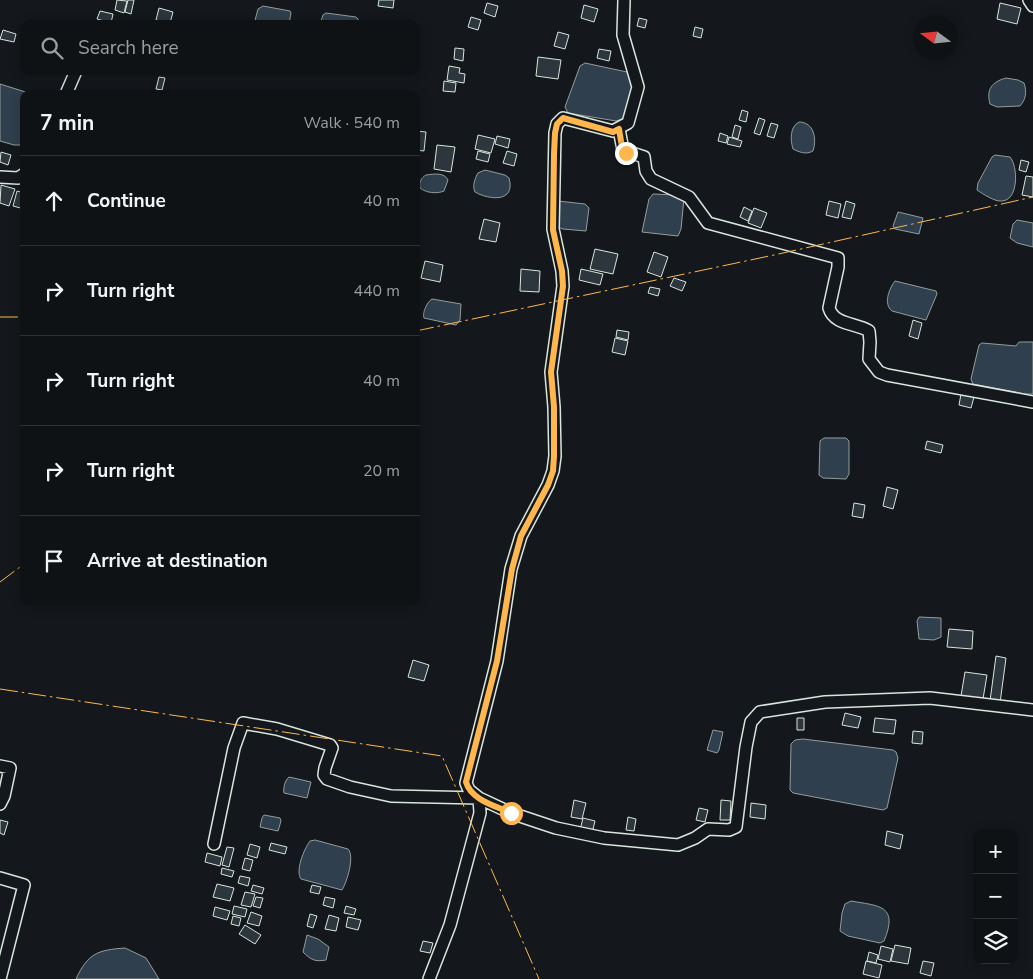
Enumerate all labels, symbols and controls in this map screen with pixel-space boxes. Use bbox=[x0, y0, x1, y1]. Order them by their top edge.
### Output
north arrow bbox=[913, 15, 958, 60]
search box bbox=[20, 20, 420, 75]
icon: search bbox=[38, 34, 66, 62]
text: Search here bbox=[78, 35, 179, 61]
text: 7 min bbox=[40, 109, 94, 137]
text: Walk · 540 m bbox=[304, 112, 400, 134]
route end bbox=[615, 142, 638, 165]
icon: ahead bbox=[40, 187, 68, 215]
text: Continue bbox=[87, 188, 166, 214]
text: 40 m bbox=[363, 190, 400, 212]
icon: right bbox=[40, 277, 68, 305]
text: Turn right bbox=[87, 278, 174, 304]
text: 440 m bbox=[353, 280, 400, 302]
icon: right bbox=[40, 367, 68, 395]
text: Turn right bbox=[87, 368, 174, 394]
text: 40 m bbox=[363, 370, 400, 392]
icon: right bbox=[40, 457, 68, 485]
text: Turn right bbox=[87, 458, 174, 484]
text: 20 m bbox=[363, 460, 400, 482]
icon: arrive bbox=[40, 547, 68, 575]
text: Arrive at destination bbox=[87, 548, 268, 574]
route start bbox=[500, 802, 523, 825]
map controls bbox=[973, 829, 1018, 964]
button: + bbox=[973, 829, 1018, 874]
button: − bbox=[973, 874, 1018, 919]
button: layers bbox=[973, 919, 1018, 964]

